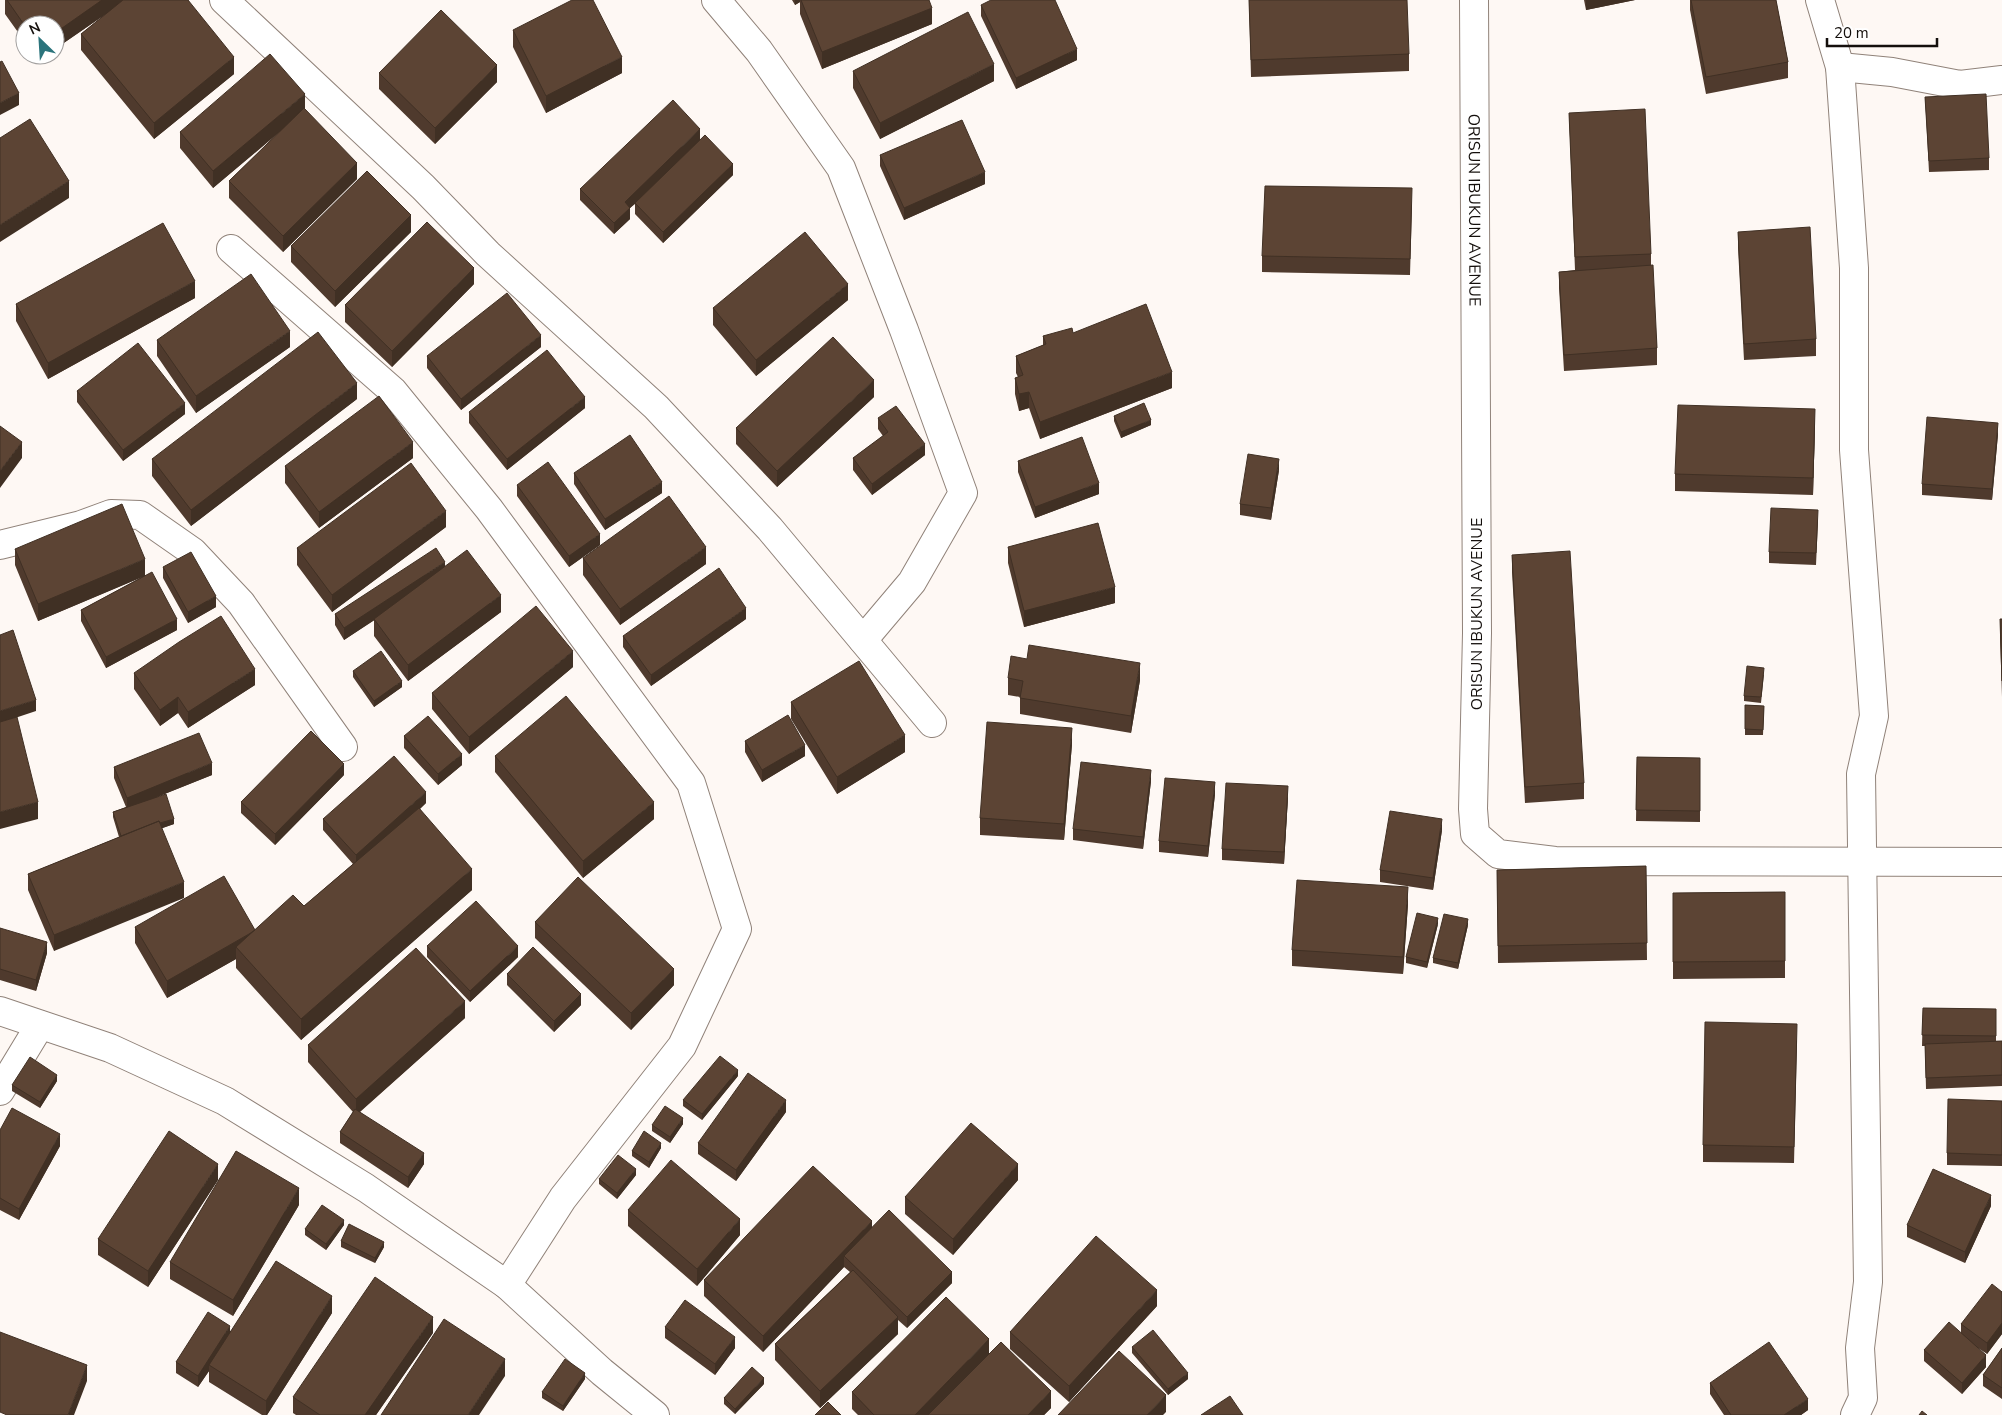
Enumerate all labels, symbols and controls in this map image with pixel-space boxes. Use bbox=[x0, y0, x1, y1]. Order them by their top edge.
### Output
north arrow bbox=[15, 15, 65, 65]
scale bar bbox=[1827, 15, 1937, 47]
text: N bbox=[26, 18, 43, 39]
text: 20 m bbox=[1834, 23, 1869, 43]
street label: ORISUN IBUKUN AVENUE bbox=[1463, 114, 1485, 306]
street label: ORISUN IBUKUN AVENUE bbox=[1466, 518, 1488, 710]

